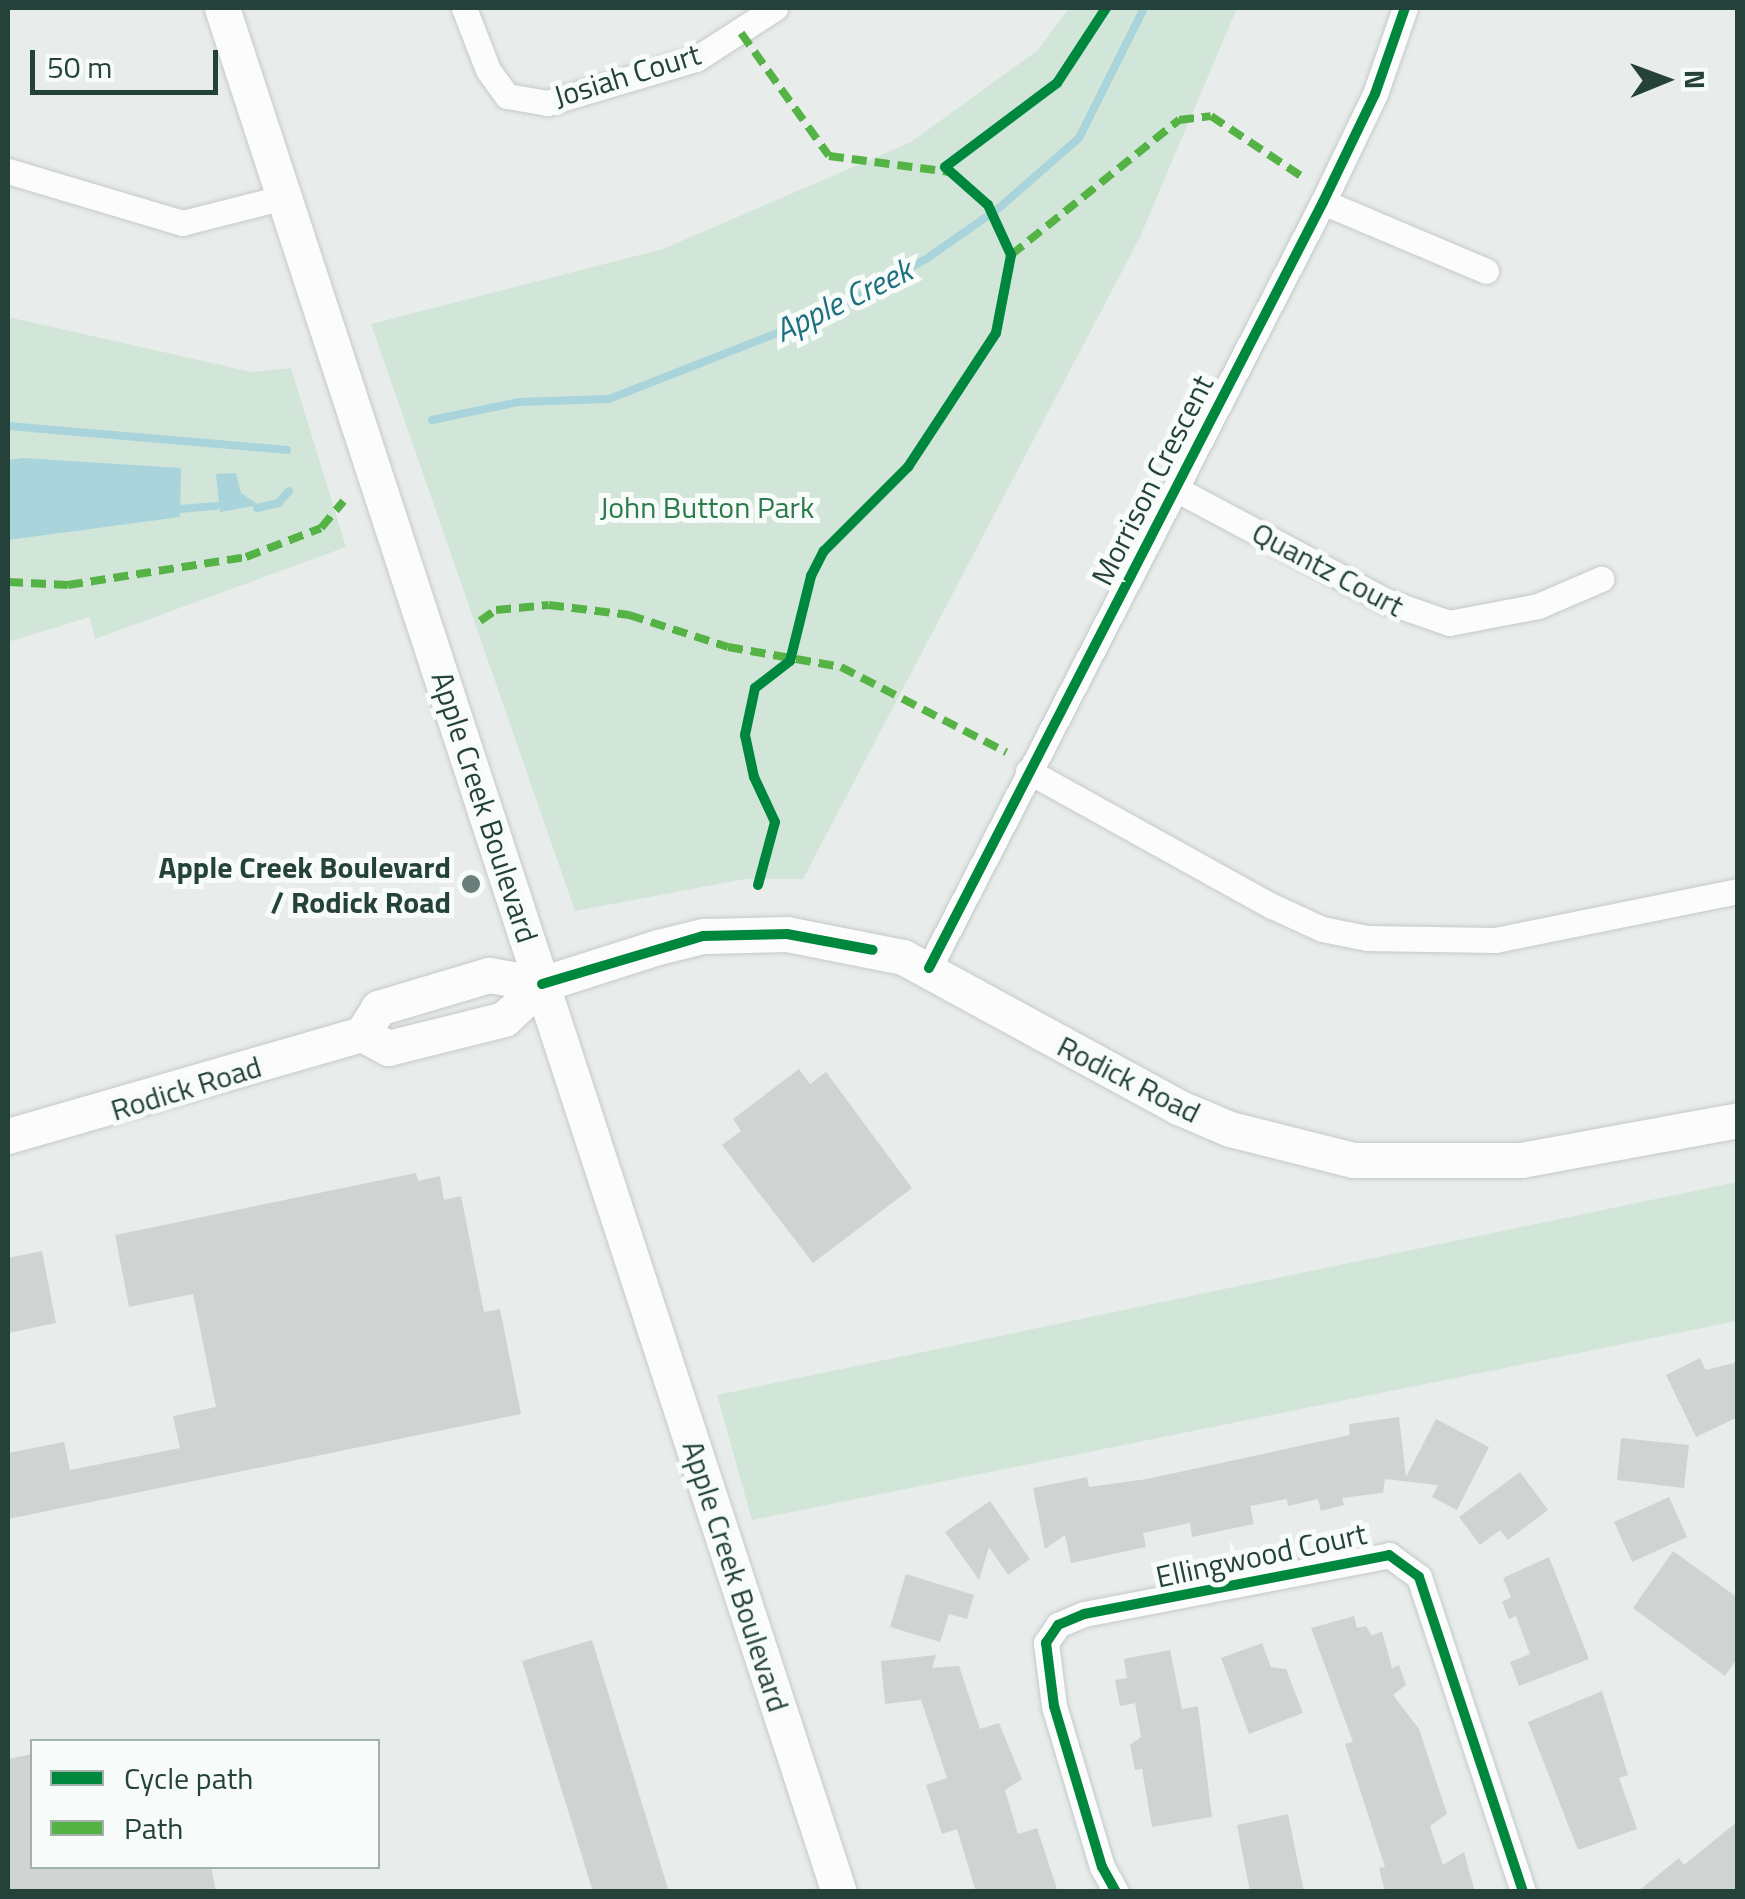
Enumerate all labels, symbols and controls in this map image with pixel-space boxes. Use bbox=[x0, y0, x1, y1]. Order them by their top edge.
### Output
scale bar bbox=[35, 30, 222, 92]
north arrow bbox=[1615, 30, 1715, 130]
street label: Josiah Court bbox=[549, 36, 705, 114]
text: 50 m bbox=[47, 44, 112, 90]
text: N bbox=[1674, 69, 1717, 90]
water label: Apple Creek bbox=[768, 250, 918, 350]
street label: Morrison Crescent bbox=[1084, 369, 1220, 591]
park label: John Button Park bbox=[600, 489, 814, 525]
street label: Quantz Court bbox=[1246, 514, 1410, 624]
street label: Apple Creek Boulevard bbox=[424, 667, 546, 947]
place label: Apple Creek Boulevard / Rodick Road bbox=[158, 849, 451, 920]
marker: Apple Creek Boulevard / Rodick Road bbox=[460, 873, 482, 895]
street label: Rodick Road bbox=[1052, 1028, 1206, 1130]
street label: Rodick Road bbox=[106, 1048, 266, 1128]
street label: Apple Creek Boulevard bbox=[675, 1436, 797, 1716]
street label: Ellingwood Court bbox=[1153, 1515, 1369, 1595]
legend bbox=[30, 1739, 380, 1869]
text: Cycle path bbox=[124, 1755, 253, 1801]
text: Path bbox=[124, 1805, 183, 1851]

